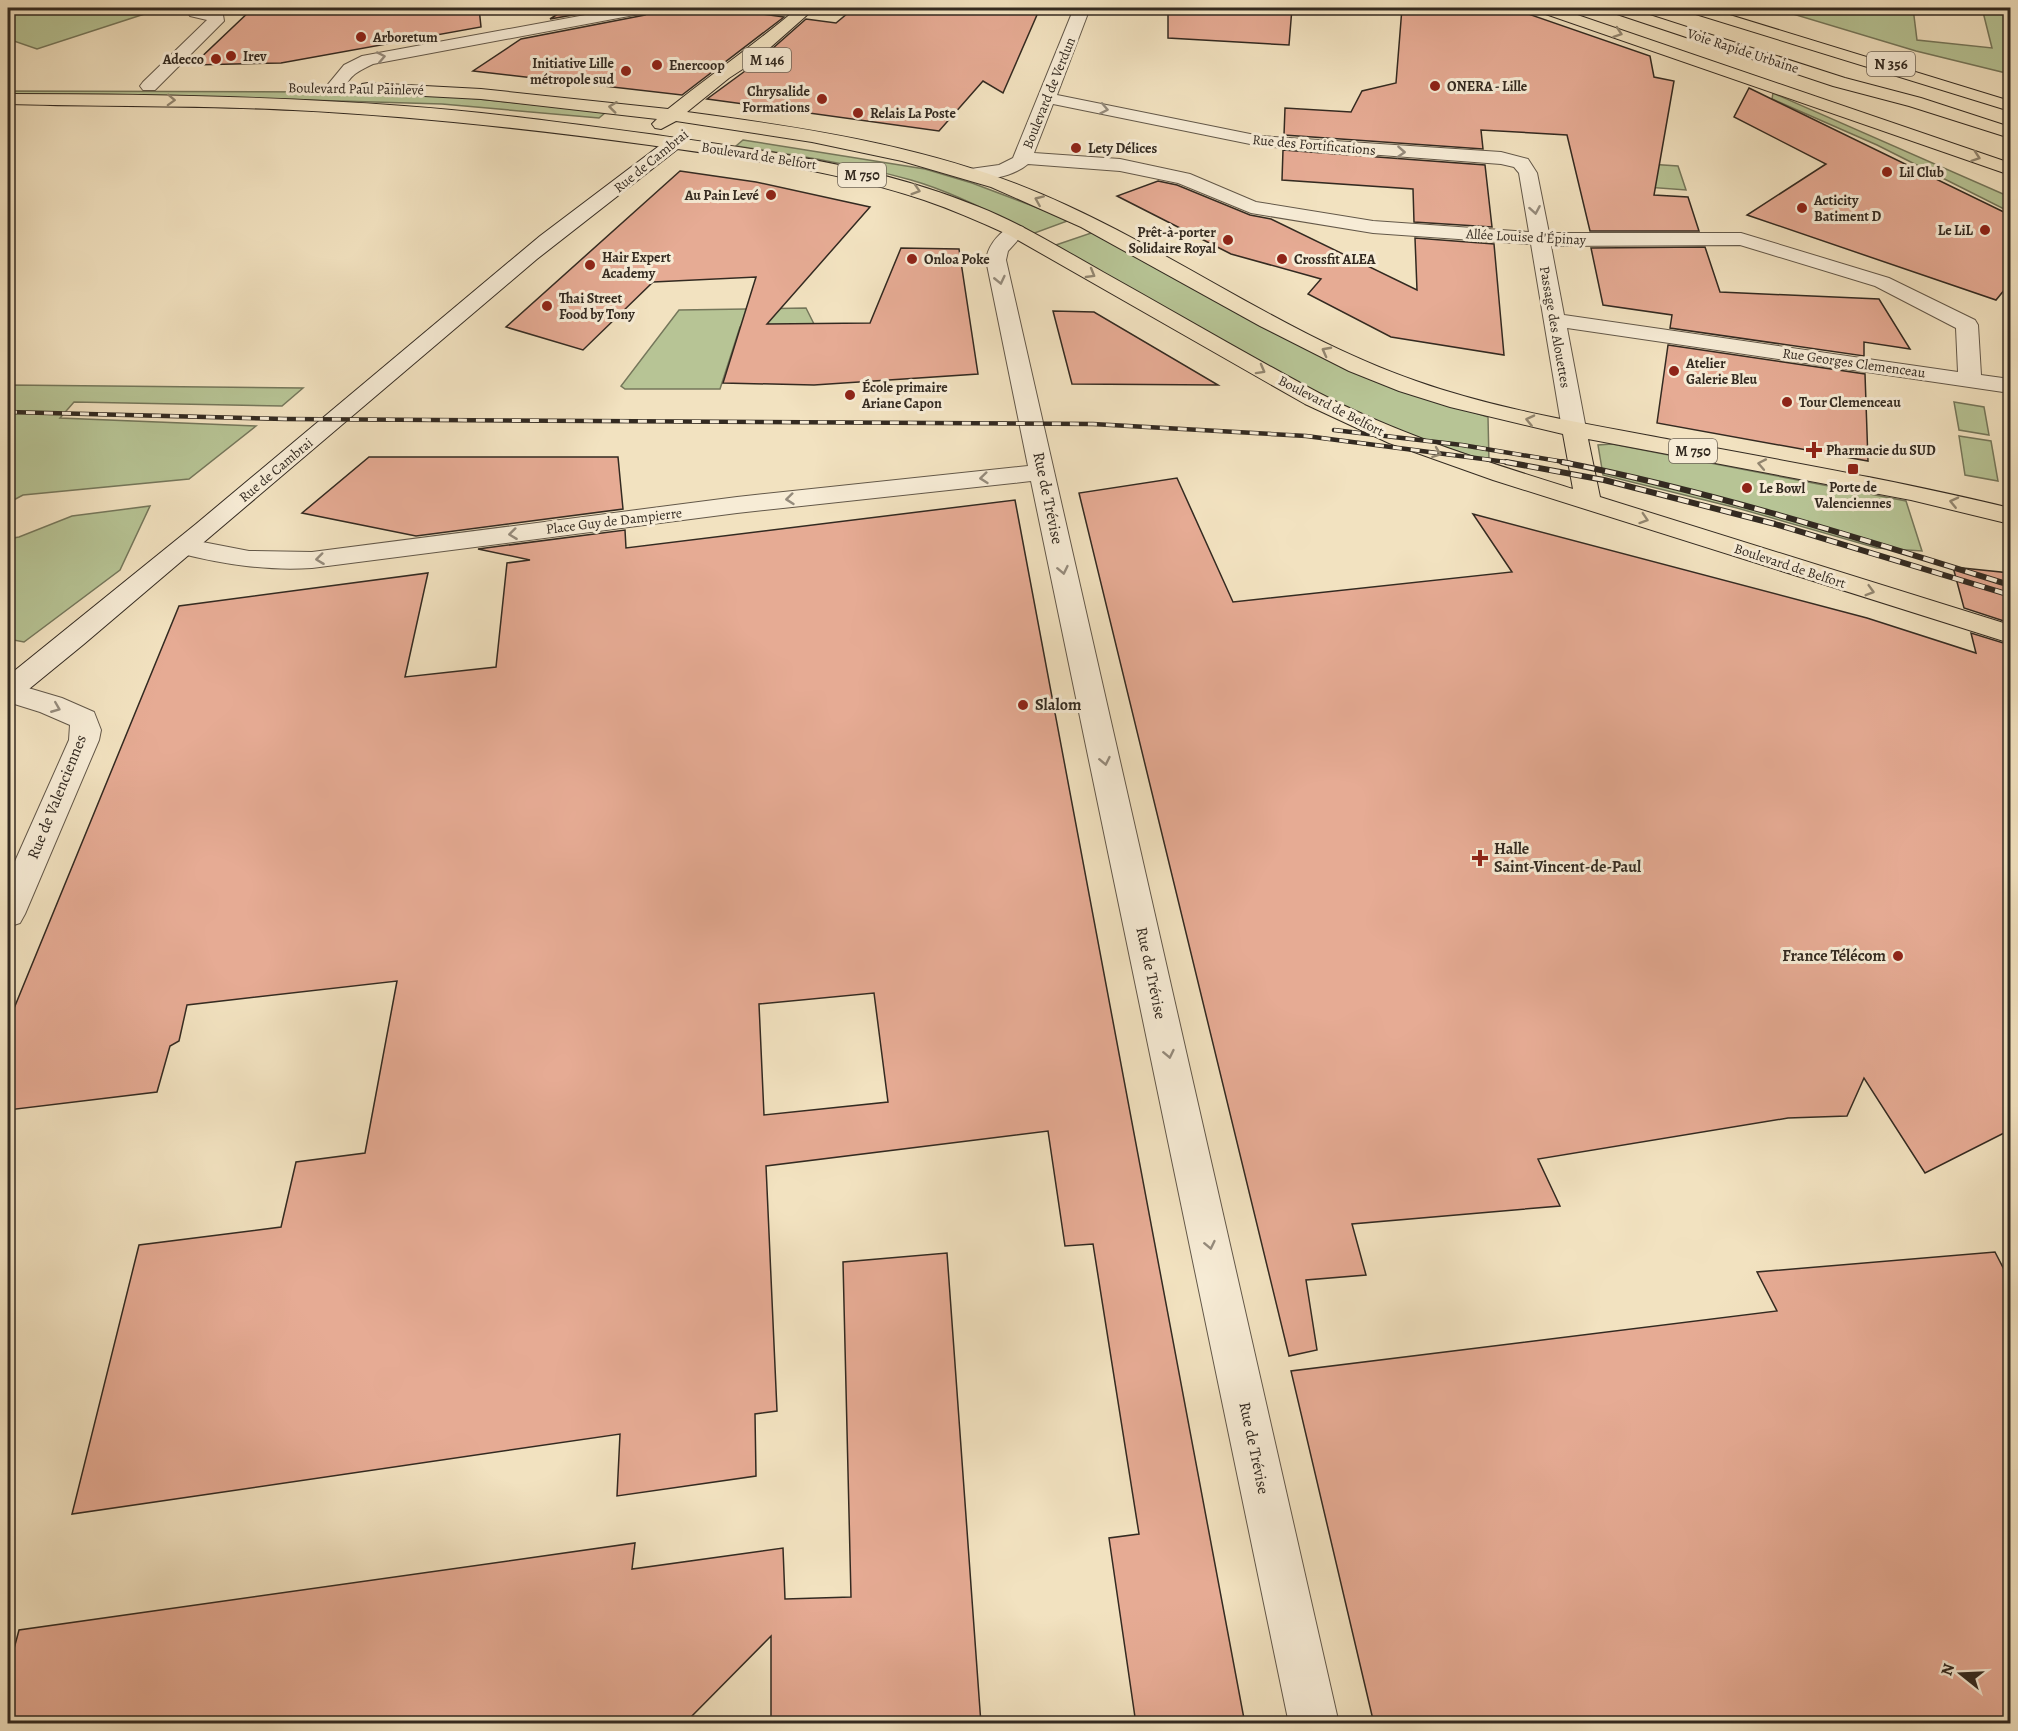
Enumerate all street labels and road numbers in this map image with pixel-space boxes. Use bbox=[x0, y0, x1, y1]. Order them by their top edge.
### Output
street label: Voie Rapide Urbaine bbox=[1684, 24, 1801, 78]
street label: Boulevard de Verdun bbox=[1018, 34, 1080, 152]
road number: M 146 bbox=[743, 48, 791, 72]
road number: N 356 bbox=[1867, 52, 1915, 76]
street label: Boulevard Paul Painlevé bbox=[288, 78, 424, 100]
street label: Rue de Cambrai bbox=[610, 125, 692, 197]
street label: Rue des Fortifications bbox=[1252, 130, 1376, 160]
street label: Boulevard de Belfort bbox=[700, 138, 818, 175]
road number: M 750 bbox=[838, 163, 886, 187]
street label: Allée Louise d'Épinay bbox=[1465, 224, 1587, 250]
street label: Passage des Alouettes bbox=[1535, 265, 1575, 389]
street label: Rue Georges Clemenceau bbox=[1781, 344, 1927, 383]
street label: Boulevard de Belfort bbox=[1275, 371, 1387, 441]
street label: Rue de Cambrai bbox=[235, 433, 317, 507]
road number: M 750 bbox=[1669, 439, 1717, 463]
street label: Rue de Trévise bbox=[1027, 450, 1069, 546]
street label: Place Guy de Dampierre bbox=[545, 503, 683, 539]
street label: Boulevard de Belfort bbox=[1732, 539, 1849, 593]
street label: Rue de Valenciennes bbox=[22, 731, 92, 863]
street label: Rue de Trévise bbox=[1130, 925, 1172, 1021]
street label: Rue de Trévise bbox=[1233, 1400, 1275, 1496]

